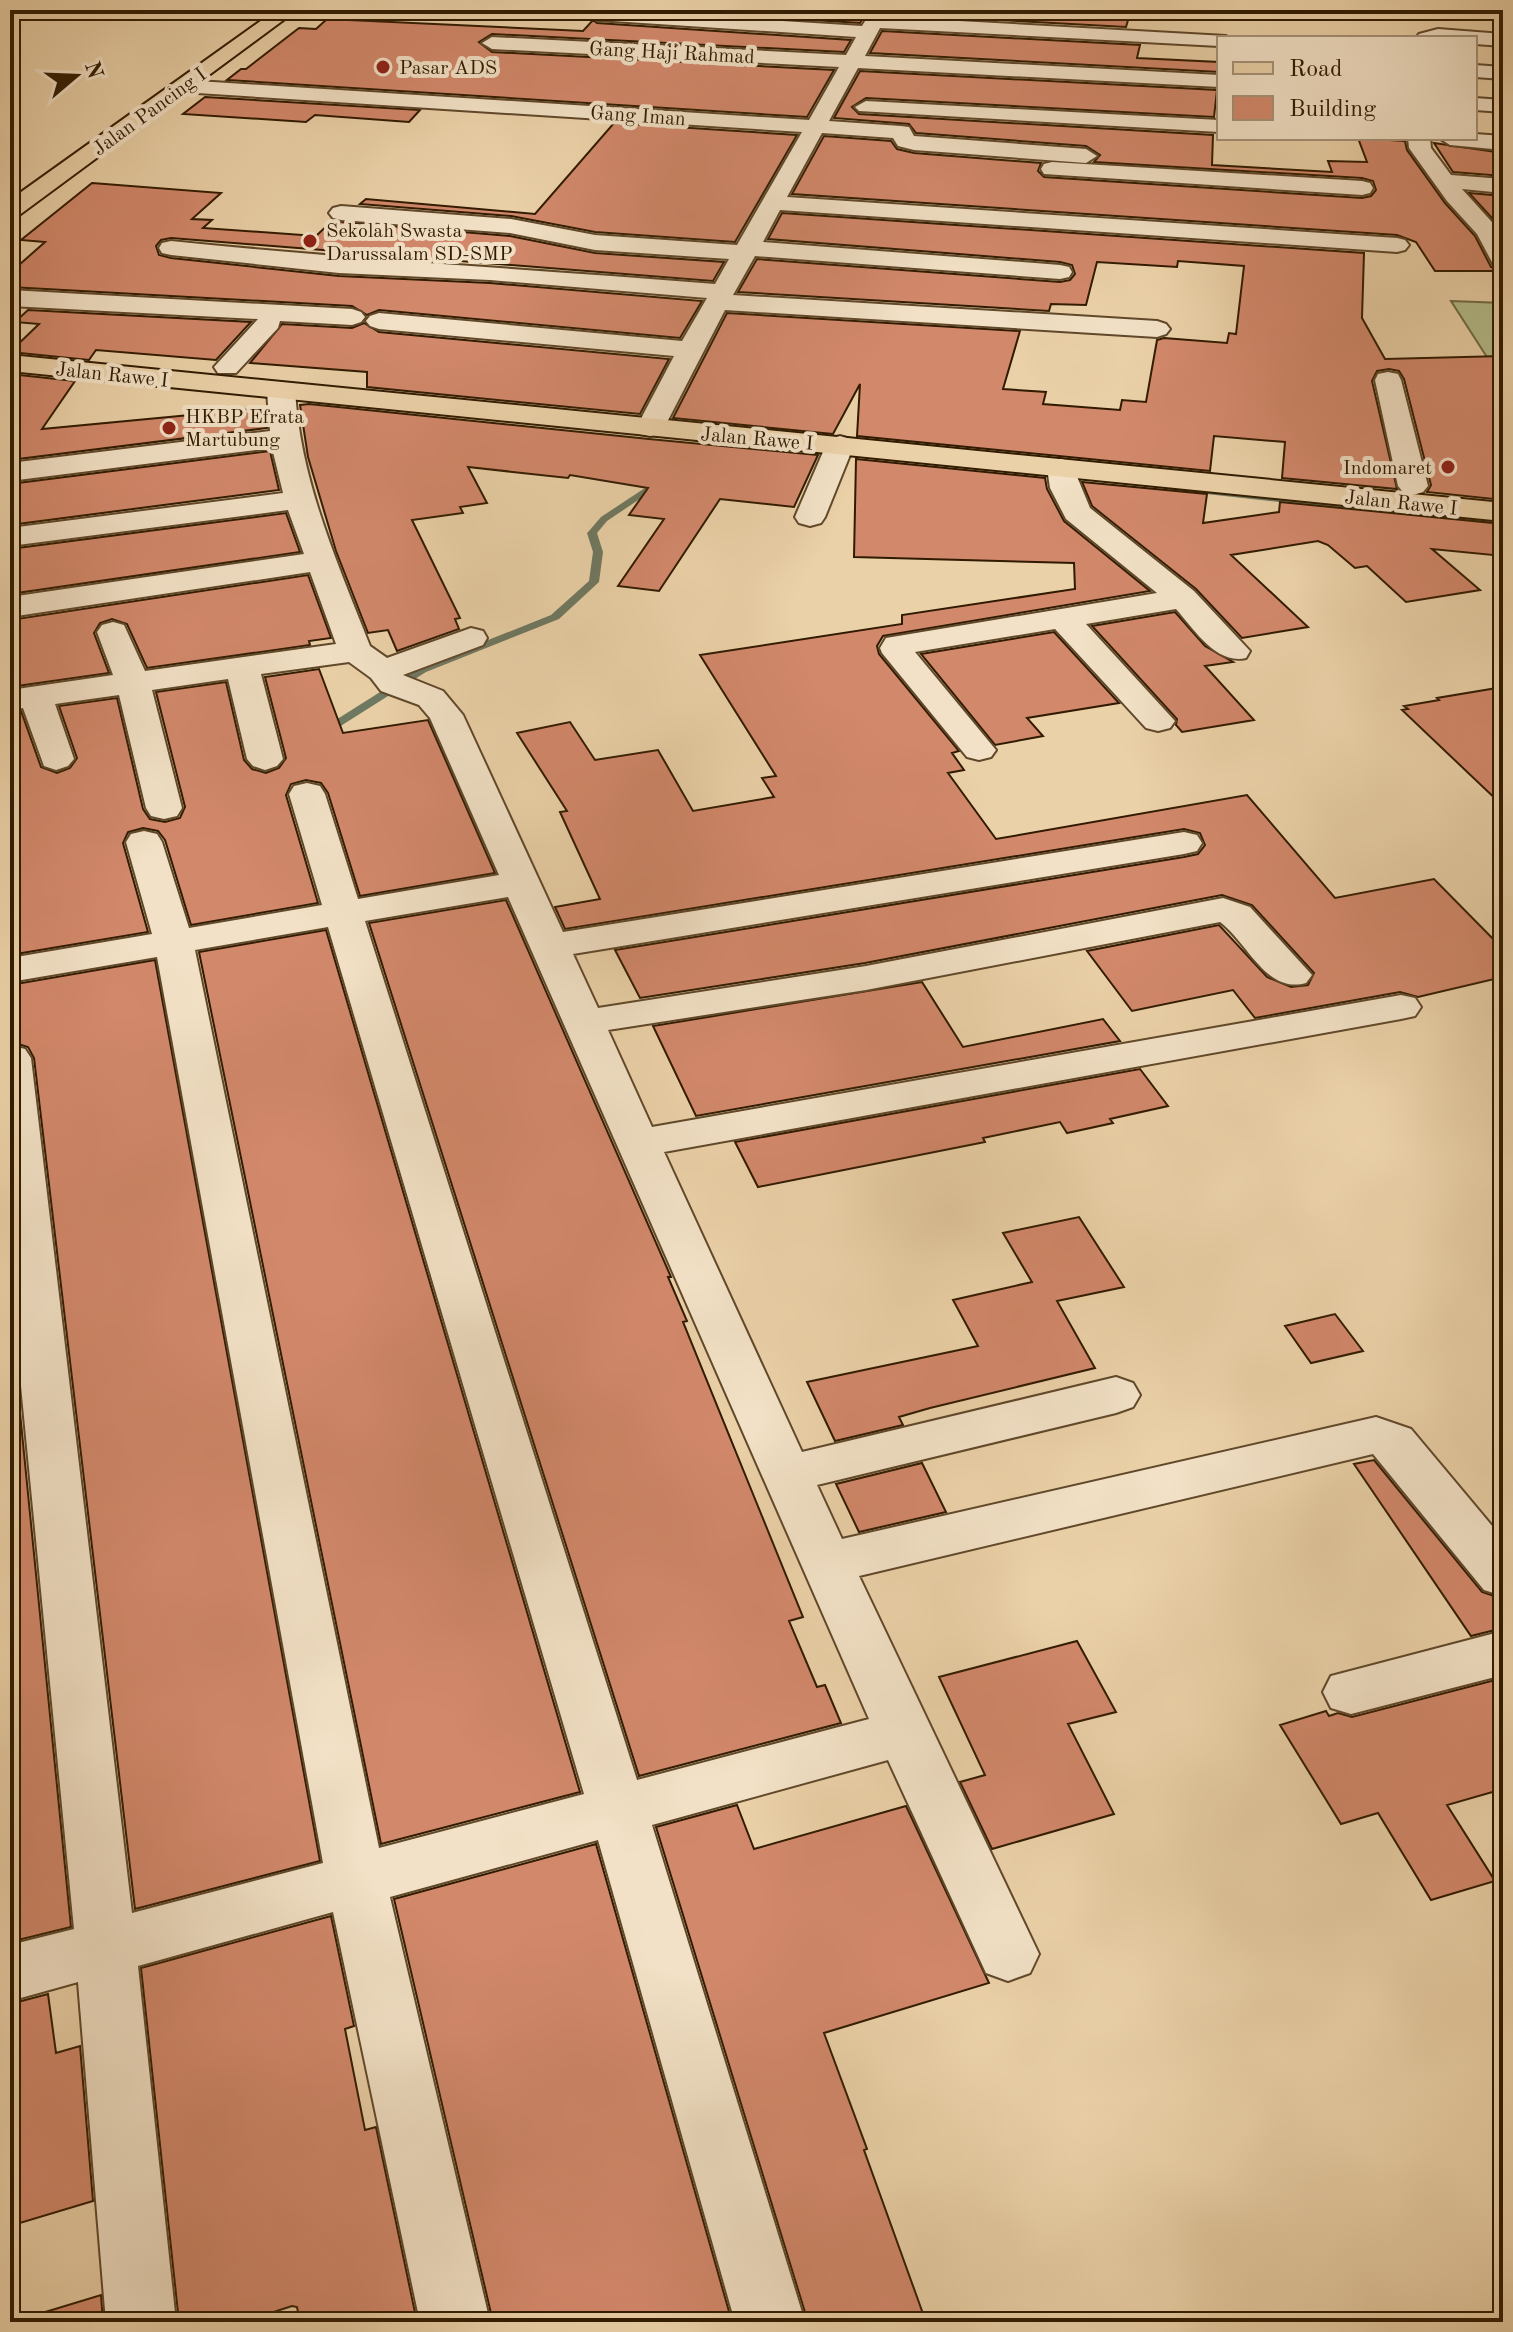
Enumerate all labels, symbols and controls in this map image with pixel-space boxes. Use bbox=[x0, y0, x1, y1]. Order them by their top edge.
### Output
north arrow bbox=[36, 36, 116, 116]
legend bbox=[1217, 36, 1477, 140]
street label: Gang Haji Rahmad bbox=[589, 40, 755, 68]
marker: Pasar ADS bbox=[374, 58, 392, 76]
text: Road bbox=[1289, 58, 1342, 82]
text: N bbox=[80, 59, 106, 82]
place label: Pasar ADS bbox=[399, 59, 497, 79]
street label: Jalan Pancing I bbox=[90, 65, 211, 160]
text: Building bbox=[1289, 98, 1376, 122]
street label: Gang Iman bbox=[589, 104, 687, 130]
place label: Sekolah Swasta Darussalam SD-SMP bbox=[326, 222, 513, 265]
marker: Sekolah Swasta Darussalam SD-SMP bbox=[301, 232, 319, 250]
street label: Jalan Rawe I bbox=[54, 360, 169, 392]
place label: HKBP Efrata Martubung bbox=[185, 408, 304, 451]
marker: HKBP Efrata Martubung bbox=[160, 419, 178, 437]
street label: Jalan Rawe I bbox=[700, 425, 814, 455]
marker: Indomaret bbox=[1439, 458, 1457, 476]
place label: Indomaret bbox=[1343, 459, 1432, 479]
street label: Jalan Rawe I bbox=[1343, 488, 1458, 520]

